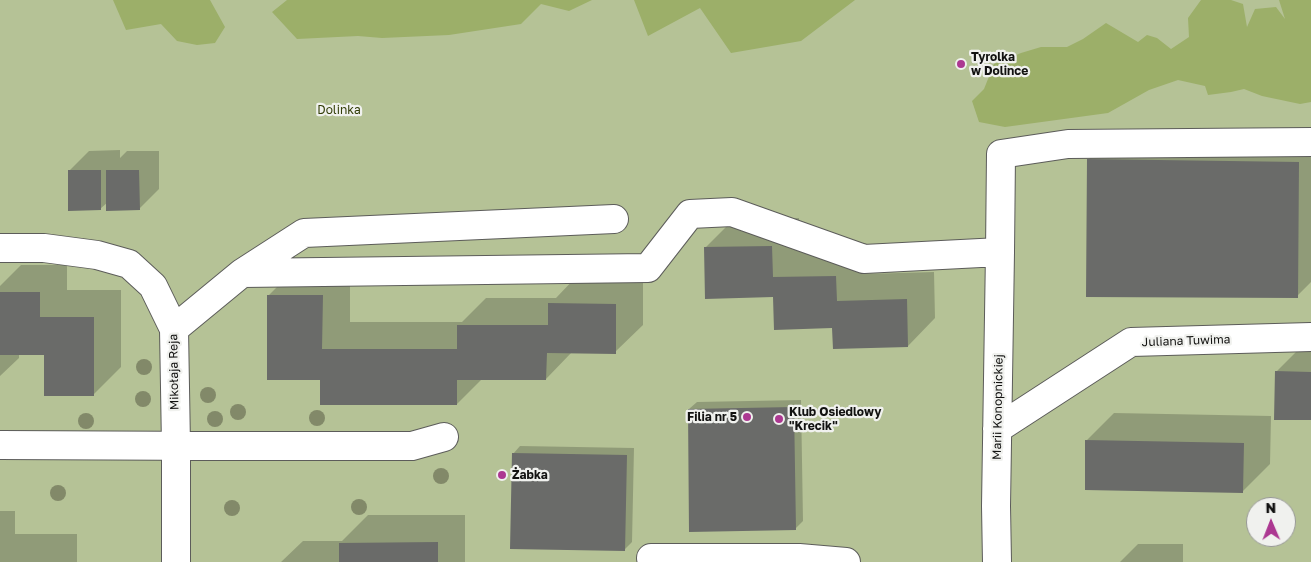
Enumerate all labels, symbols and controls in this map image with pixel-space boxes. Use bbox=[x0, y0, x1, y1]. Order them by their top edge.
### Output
place label: Tyrolka w Dolince bbox=[971, 50, 1028, 78]
marker: Tyrolka w Dolince bbox=[955, 58, 967, 70]
park label: Dolinka bbox=[317, 103, 361, 117]
street label: Juliana Tuwima bbox=[1141, 332, 1231, 350]
street label: Mikołaja Reja bbox=[166, 334, 182, 410]
street label: Marii Konopnickiej bbox=[990, 354, 1006, 460]
place label: Klub Osiedlowy "Krecik" bbox=[789, 405, 881, 433]
place label: Filia nr 5 bbox=[687, 410, 737, 424]
marker: Filia nr 5 bbox=[741, 411, 753, 423]
marker: Klub Osiedlowy "Krecik" bbox=[773, 413, 785, 425]
place label: Żabka bbox=[512, 468, 548, 482]
marker: Żabka bbox=[496, 469, 508, 481]
north arrow bbox=[1246, 497, 1296, 547]
text: N bbox=[1265, 499, 1276, 516]

